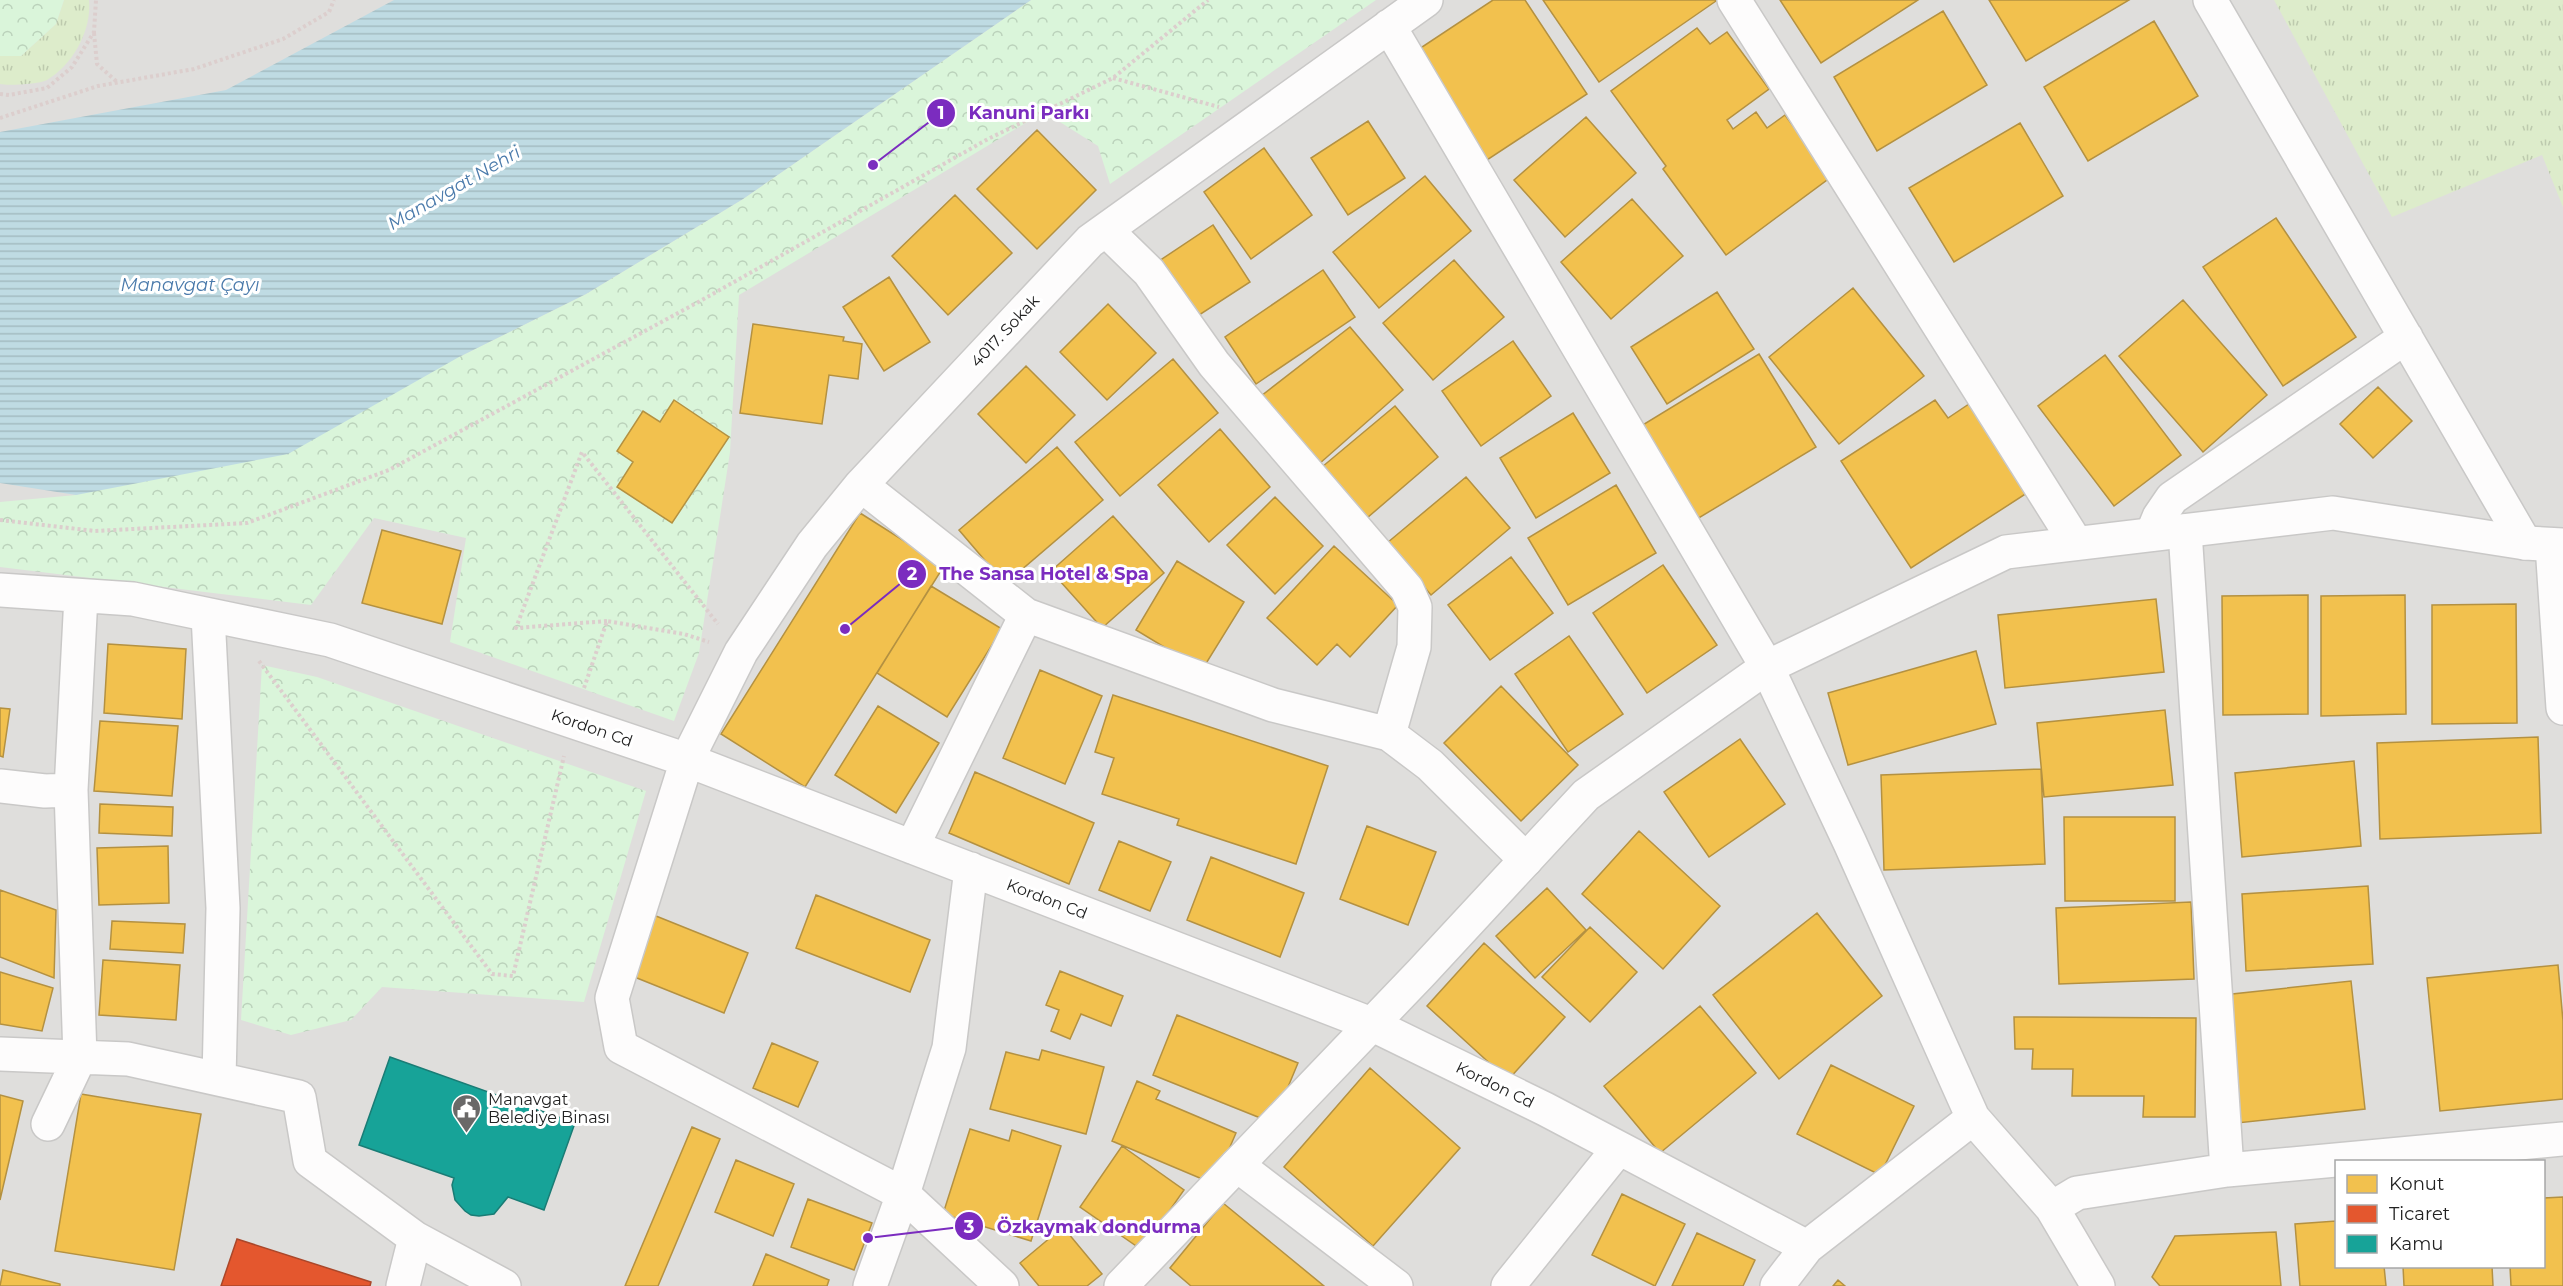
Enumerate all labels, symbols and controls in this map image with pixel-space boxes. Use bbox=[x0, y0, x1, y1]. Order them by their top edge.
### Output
callout: Kanuni Parkı bbox=[926, 95, 1101, 131]
text: 1 bbox=[937, 102, 945, 124]
text: Kanuni Parkı bbox=[969, 102, 1089, 124]
water label: Manavgat Nehri bbox=[384, 141, 524, 235]
water label: Manavgat Çayı bbox=[120, 274, 260, 296]
street label: 4017. Sokak bbox=[967, 291, 1043, 371]
callout: The Sansa Hotel & Spa bbox=[897, 556, 1160, 592]
text: 2 bbox=[907, 563, 918, 585]
text: The Sansa Hotel & Spa bbox=[939, 563, 1149, 585]
street label: Kordon Cd bbox=[549, 705, 635, 751]
street label: Kordon Cd bbox=[1004, 875, 1090, 923]
street label: Kordon Cd bbox=[1453, 1058, 1537, 1112]
place label: Manavgat Belediye Binası bbox=[488, 1090, 610, 1127]
public building icon: Manavgat Belediye Binası bbox=[451, 1092, 483, 1134]
legend bbox=[2335, 1160, 2545, 1268]
text: Konut bbox=[2389, 1173, 2444, 1195]
text: Ticaret bbox=[2389, 1203, 2450, 1225]
callout: Özkaymak dondurma bbox=[954, 1208, 1213, 1244]
text: 3 bbox=[963, 1216, 975, 1238]
text: Özkaymak dondurma bbox=[997, 1216, 1201, 1238]
text: Kamu bbox=[2389, 1233, 2443, 1255]

